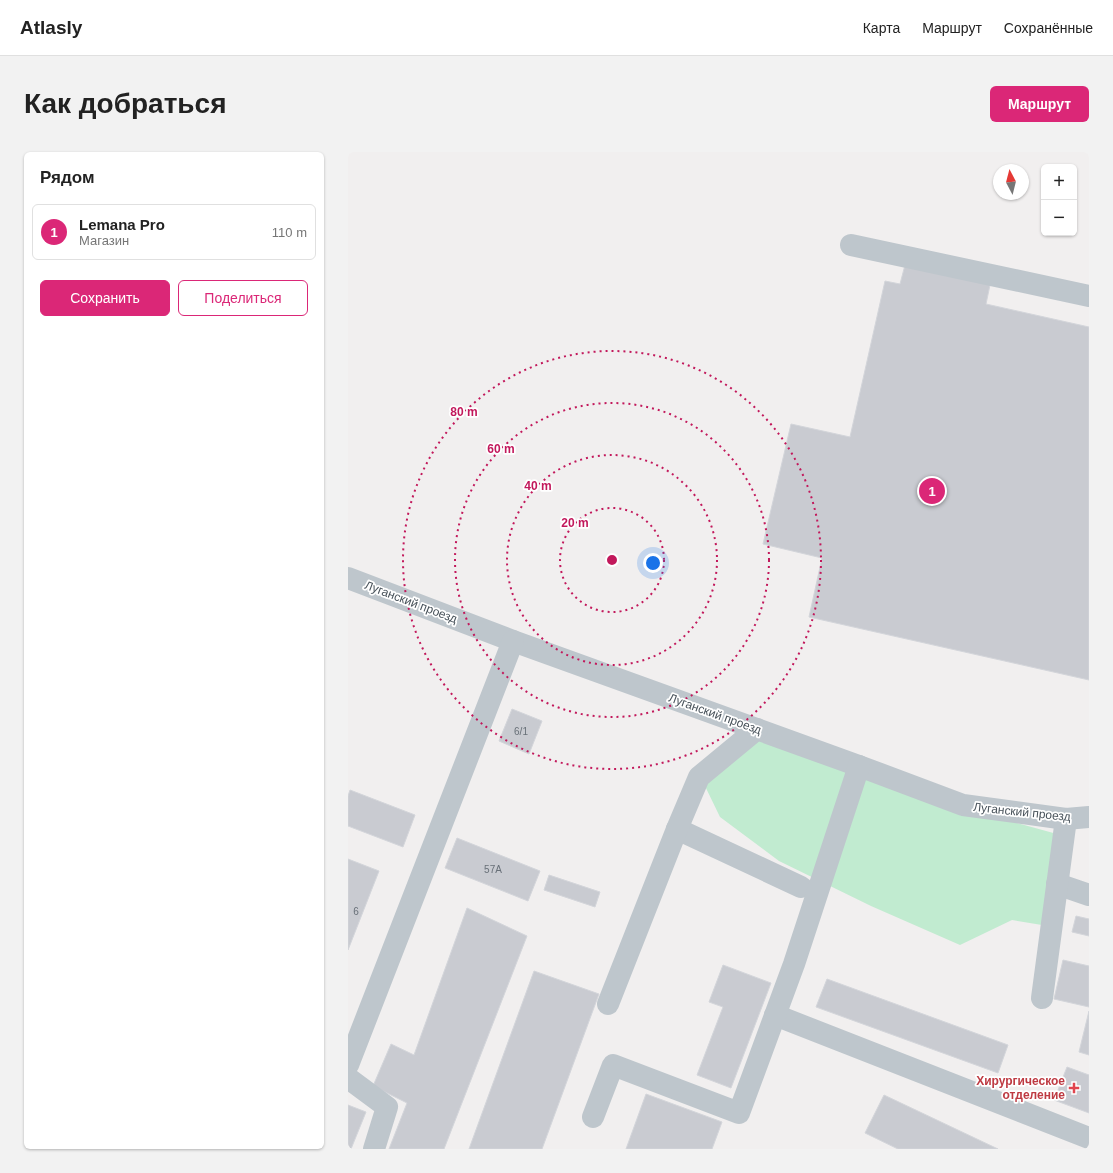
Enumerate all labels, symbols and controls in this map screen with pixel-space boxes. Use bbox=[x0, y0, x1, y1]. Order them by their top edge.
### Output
text: Atlasly bbox=[20, 17, 82, 38]
text: Карта bbox=[863, 20, 900, 36]
text: Маршрут bbox=[922, 20, 982, 36]
text: Сохранённые bbox=[1004, 20, 1093, 36]
button: Маршрут bbox=[990, 86, 1089, 122]
text: Как добраться bbox=[24, 88, 226, 119]
north arrow bbox=[993, 164, 1029, 200]
map controls bbox=[1041, 164, 1077, 236]
button: + bbox=[1041, 164, 1077, 200]
text: Рядом bbox=[40, 168, 95, 187]
button: − bbox=[1041, 200, 1077, 236]
text: Lemana Pro bbox=[79, 216, 165, 233]
text: 1 bbox=[50, 225, 58, 240]
text: 110 m bbox=[272, 225, 307, 240]
text: Магазин bbox=[79, 233, 129, 248]
button: Сохранить bbox=[40, 280, 170, 316]
button: Поделиться bbox=[178, 280, 308, 316]
text: 80 m bbox=[450, 405, 478, 419]
text: 60 m bbox=[487, 442, 515, 456]
pin: 1 bbox=[919, 476, 945, 506]
text: 40 m bbox=[524, 479, 552, 493]
text: 20 m bbox=[561, 516, 589, 530]
centre of rings bbox=[605, 553, 619, 567]
your location bbox=[643, 553, 663, 573]
street label: Луганский проезд bbox=[363, 578, 459, 626]
street label: Луганский проезд bbox=[667, 691, 763, 737]
house number: 6/1 bbox=[514, 726, 528, 737]
street label: Луганский проезд bbox=[973, 800, 1071, 824]
house number: 57А bbox=[484, 864, 502, 875]
house number: 6 bbox=[353, 906, 359, 917]
place label: Хирургическое отделение bbox=[976, 1074, 1065, 1102]
marker: Хирургическое отделение bbox=[1068, 1082, 1080, 1094]

